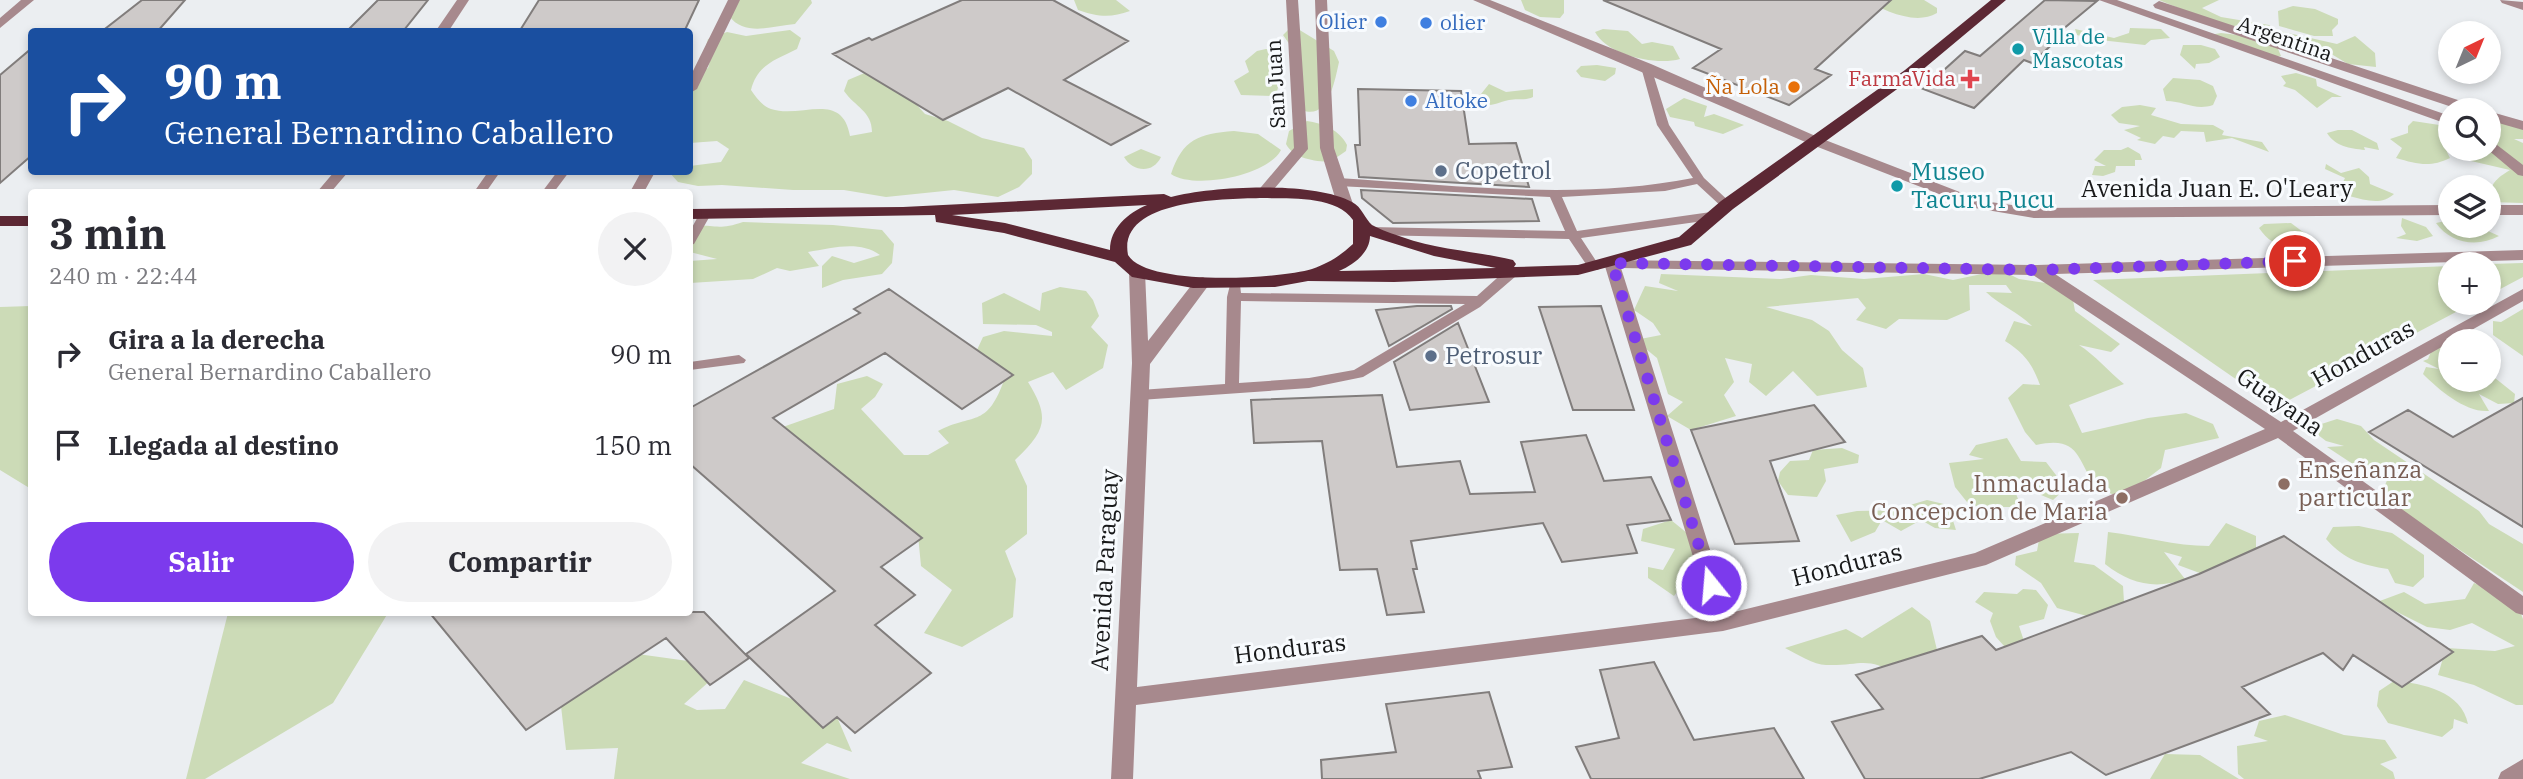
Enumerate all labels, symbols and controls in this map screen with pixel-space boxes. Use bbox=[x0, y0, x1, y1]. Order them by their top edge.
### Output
place label: Olier bbox=[1318, 7, 1368, 35]
place label: olier bbox=[1440, 8, 1486, 36]
street label: Argentina bbox=[2234, 9, 2337, 67]
marker: Olier bbox=[1373, 14, 1389, 30]
marker: olier bbox=[1418, 15, 1434, 31]
north arrow bbox=[2438, 21, 2501, 84]
map controls bbox=[2438, 21, 2501, 392]
place label: Villa de Mascotas bbox=[2032, 22, 2124, 74]
street label: San Juan bbox=[1259, 39, 1291, 129]
marker: Villa de Mascotas bbox=[2010, 41, 2026, 57]
text: 90 m bbox=[164, 49, 282, 112]
icon: right bbox=[49, 56, 140, 147]
place label: FarmaVida bbox=[1848, 64, 1956, 92]
marker: FarmaVida bbox=[1962, 71, 1978, 87]
place label: Ña Lola bbox=[1705, 72, 1780, 100]
marker: Ña Lola bbox=[1786, 79, 1802, 95]
place label: Altoke bbox=[1425, 86, 1488, 114]
marker: Altoke bbox=[1403, 93, 1419, 109]
button: search bbox=[2438, 98, 2501, 161]
text: General Bernardino Caballero bbox=[164, 111, 614, 153]
place label: Copetrol bbox=[1455, 154, 1552, 186]
place label: Museo Tacuru Pucu bbox=[1911, 155, 2055, 215]
marker: Copetrol bbox=[1433, 163, 1449, 179]
street label: Avenida Juan E. O'Leary bbox=[2081, 172, 2353, 204]
button: layers bbox=[2438, 175, 2501, 238]
marker: Museo Tacuru Pucu bbox=[1889, 178, 1905, 194]
text: 3 min bbox=[49, 206, 167, 261]
button: close bbox=[598, 212, 672, 286]
pin bbox=[2265, 231, 2325, 291]
icon: arrive bbox=[2276, 242, 2314, 280]
button: + bbox=[2438, 252, 2501, 315]
text: 240 m · 22:44 bbox=[49, 260, 198, 290]
street label: Honduras bbox=[2305, 312, 2420, 394]
text: Gira a la derecha bbox=[108, 322, 325, 356]
button: − bbox=[2438, 329, 2501, 392]
icon: right bbox=[49, 335, 87, 373]
text: 90 m bbox=[610, 337, 672, 371]
place label: Petrosur bbox=[1445, 339, 1543, 371]
marker: Petrosur bbox=[1423, 348, 1439, 364]
text: General Bernardino Caballero bbox=[108, 356, 431, 386]
street label: Guayana bbox=[2231, 360, 2330, 443]
icon: arrive bbox=[49, 426, 87, 464]
text: Llegada al destino bbox=[108, 428, 339, 462]
text: 150 m bbox=[594, 428, 672, 462]
place label: Enseñanza particular bbox=[2298, 453, 2422, 513]
place label: Inmaculada Concepcion de Maria bbox=[1871, 467, 2108, 527]
street label: Avenida Paraguay bbox=[1083, 468, 1125, 672]
marker: Enseñanza particular bbox=[2276, 476, 2292, 492]
marker: Inmaculada Concepcion de Maria bbox=[2114, 490, 2130, 506]
button: Salir bbox=[49, 522, 354, 602]
button: Compartir bbox=[368, 522, 672, 602]
street label: Honduras bbox=[1788, 535, 1905, 593]
position arrow bbox=[1674, 548, 1748, 622]
street label: Honduras bbox=[1232, 625, 1348, 671]

